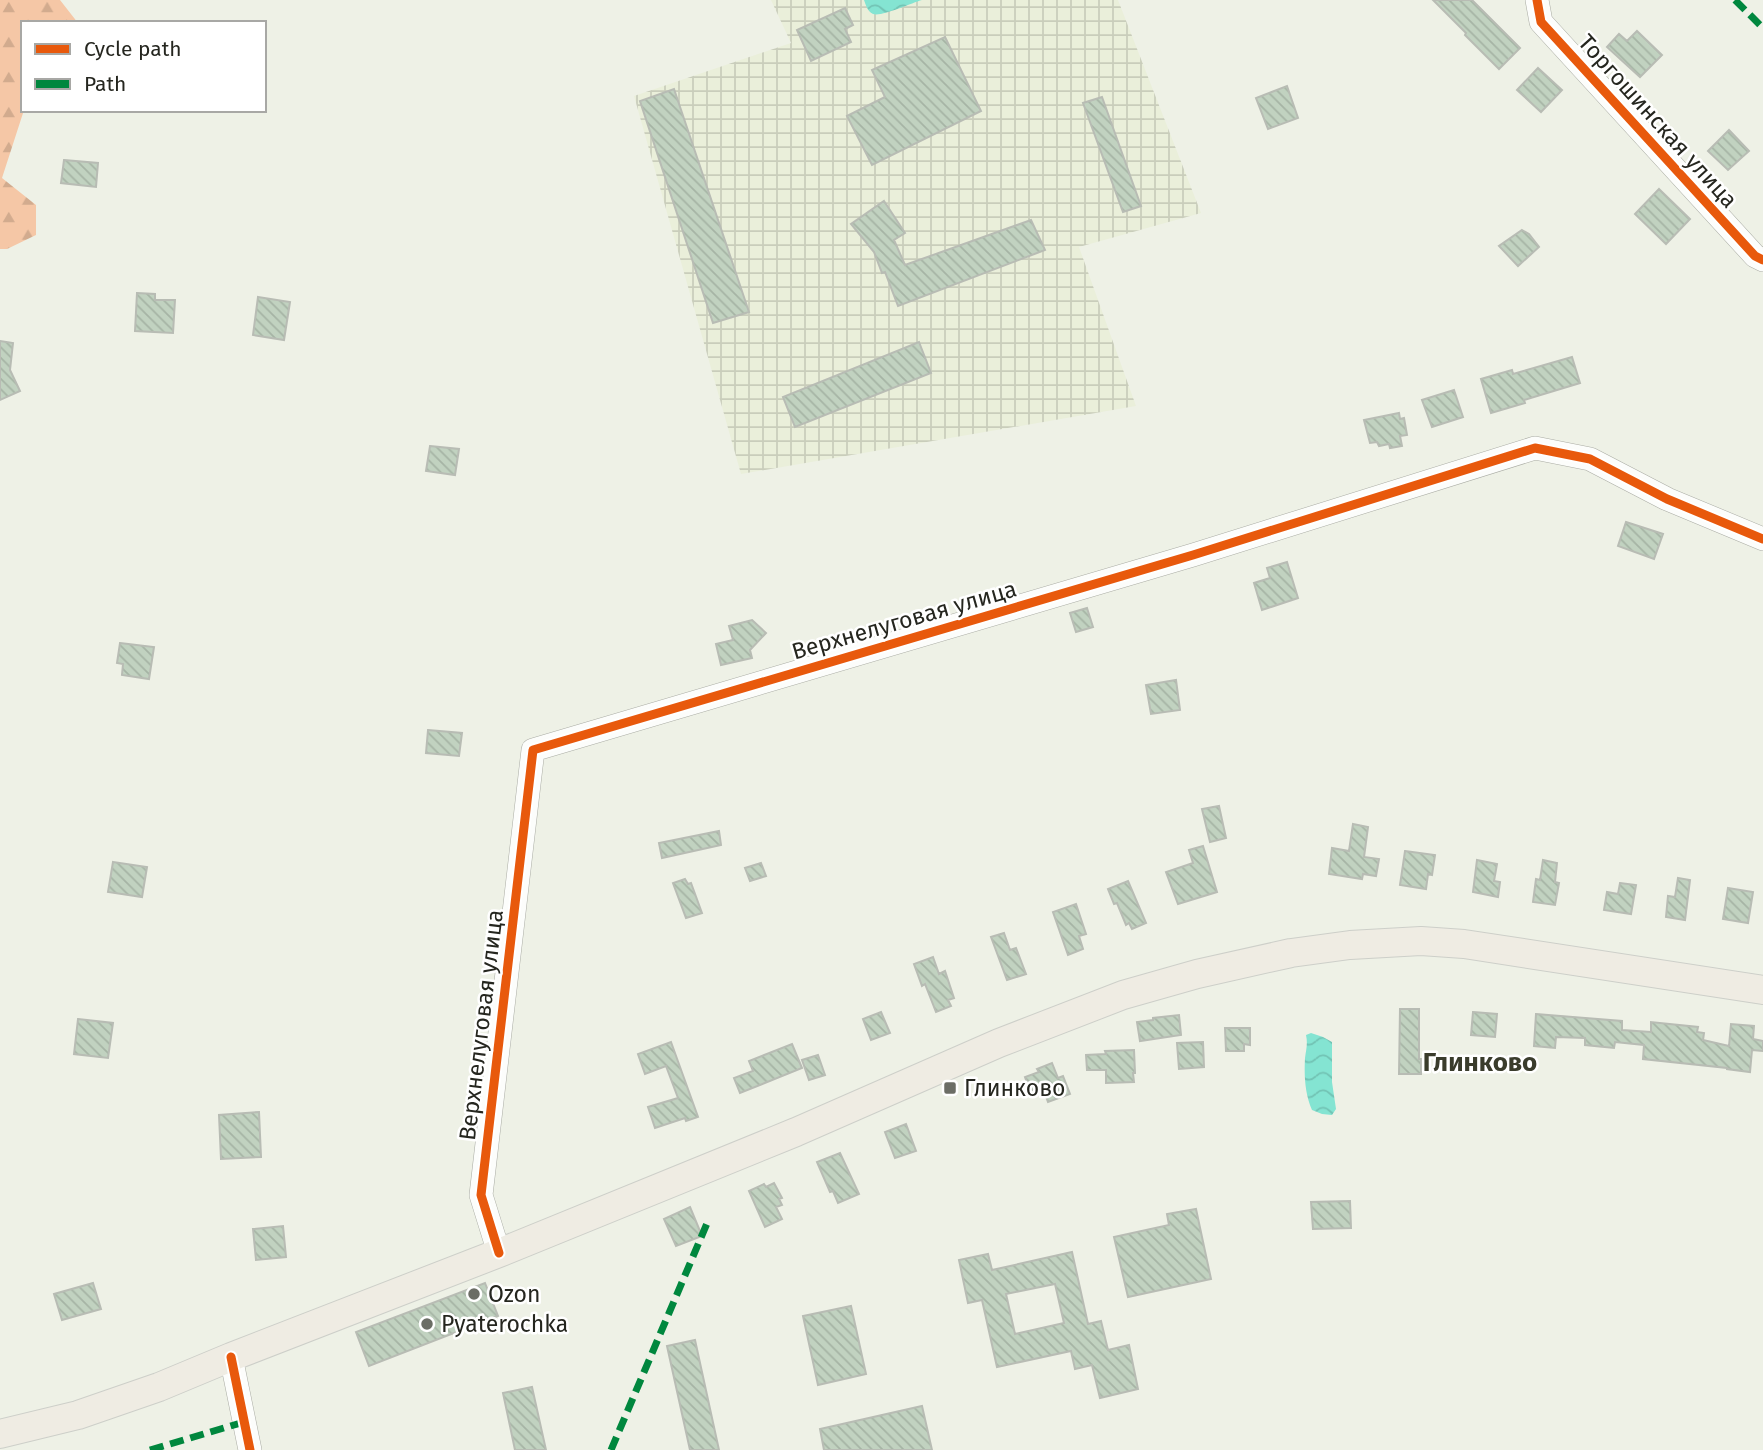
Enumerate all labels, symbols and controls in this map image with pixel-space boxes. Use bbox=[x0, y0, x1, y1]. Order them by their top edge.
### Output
legend bbox=[21, 21, 266, 112]
street label: Торгошинская улица bbox=[1573, 28, 1743, 214]
text: Cycle path bbox=[84, 36, 182, 62]
text: Path bbox=[84, 71, 126, 97]
street label: Верхнелуговая улица bbox=[788, 575, 1020, 665]
street label: Верхнелуговая улица bbox=[453, 908, 509, 1142]
district label: Глинково bbox=[1423, 1047, 1537, 1078]
place label: Глинково bbox=[964, 1074, 1066, 1102]
marker: Глинково bbox=[942, 1080, 958, 1096]
place label: Ozon bbox=[488, 1280, 541, 1308]
marker: Ozon bbox=[466, 1286, 482, 1302]
place label: Pyaterochka bbox=[441, 1310, 568, 1338]
marker: Pyaterochka bbox=[419, 1316, 435, 1332]

